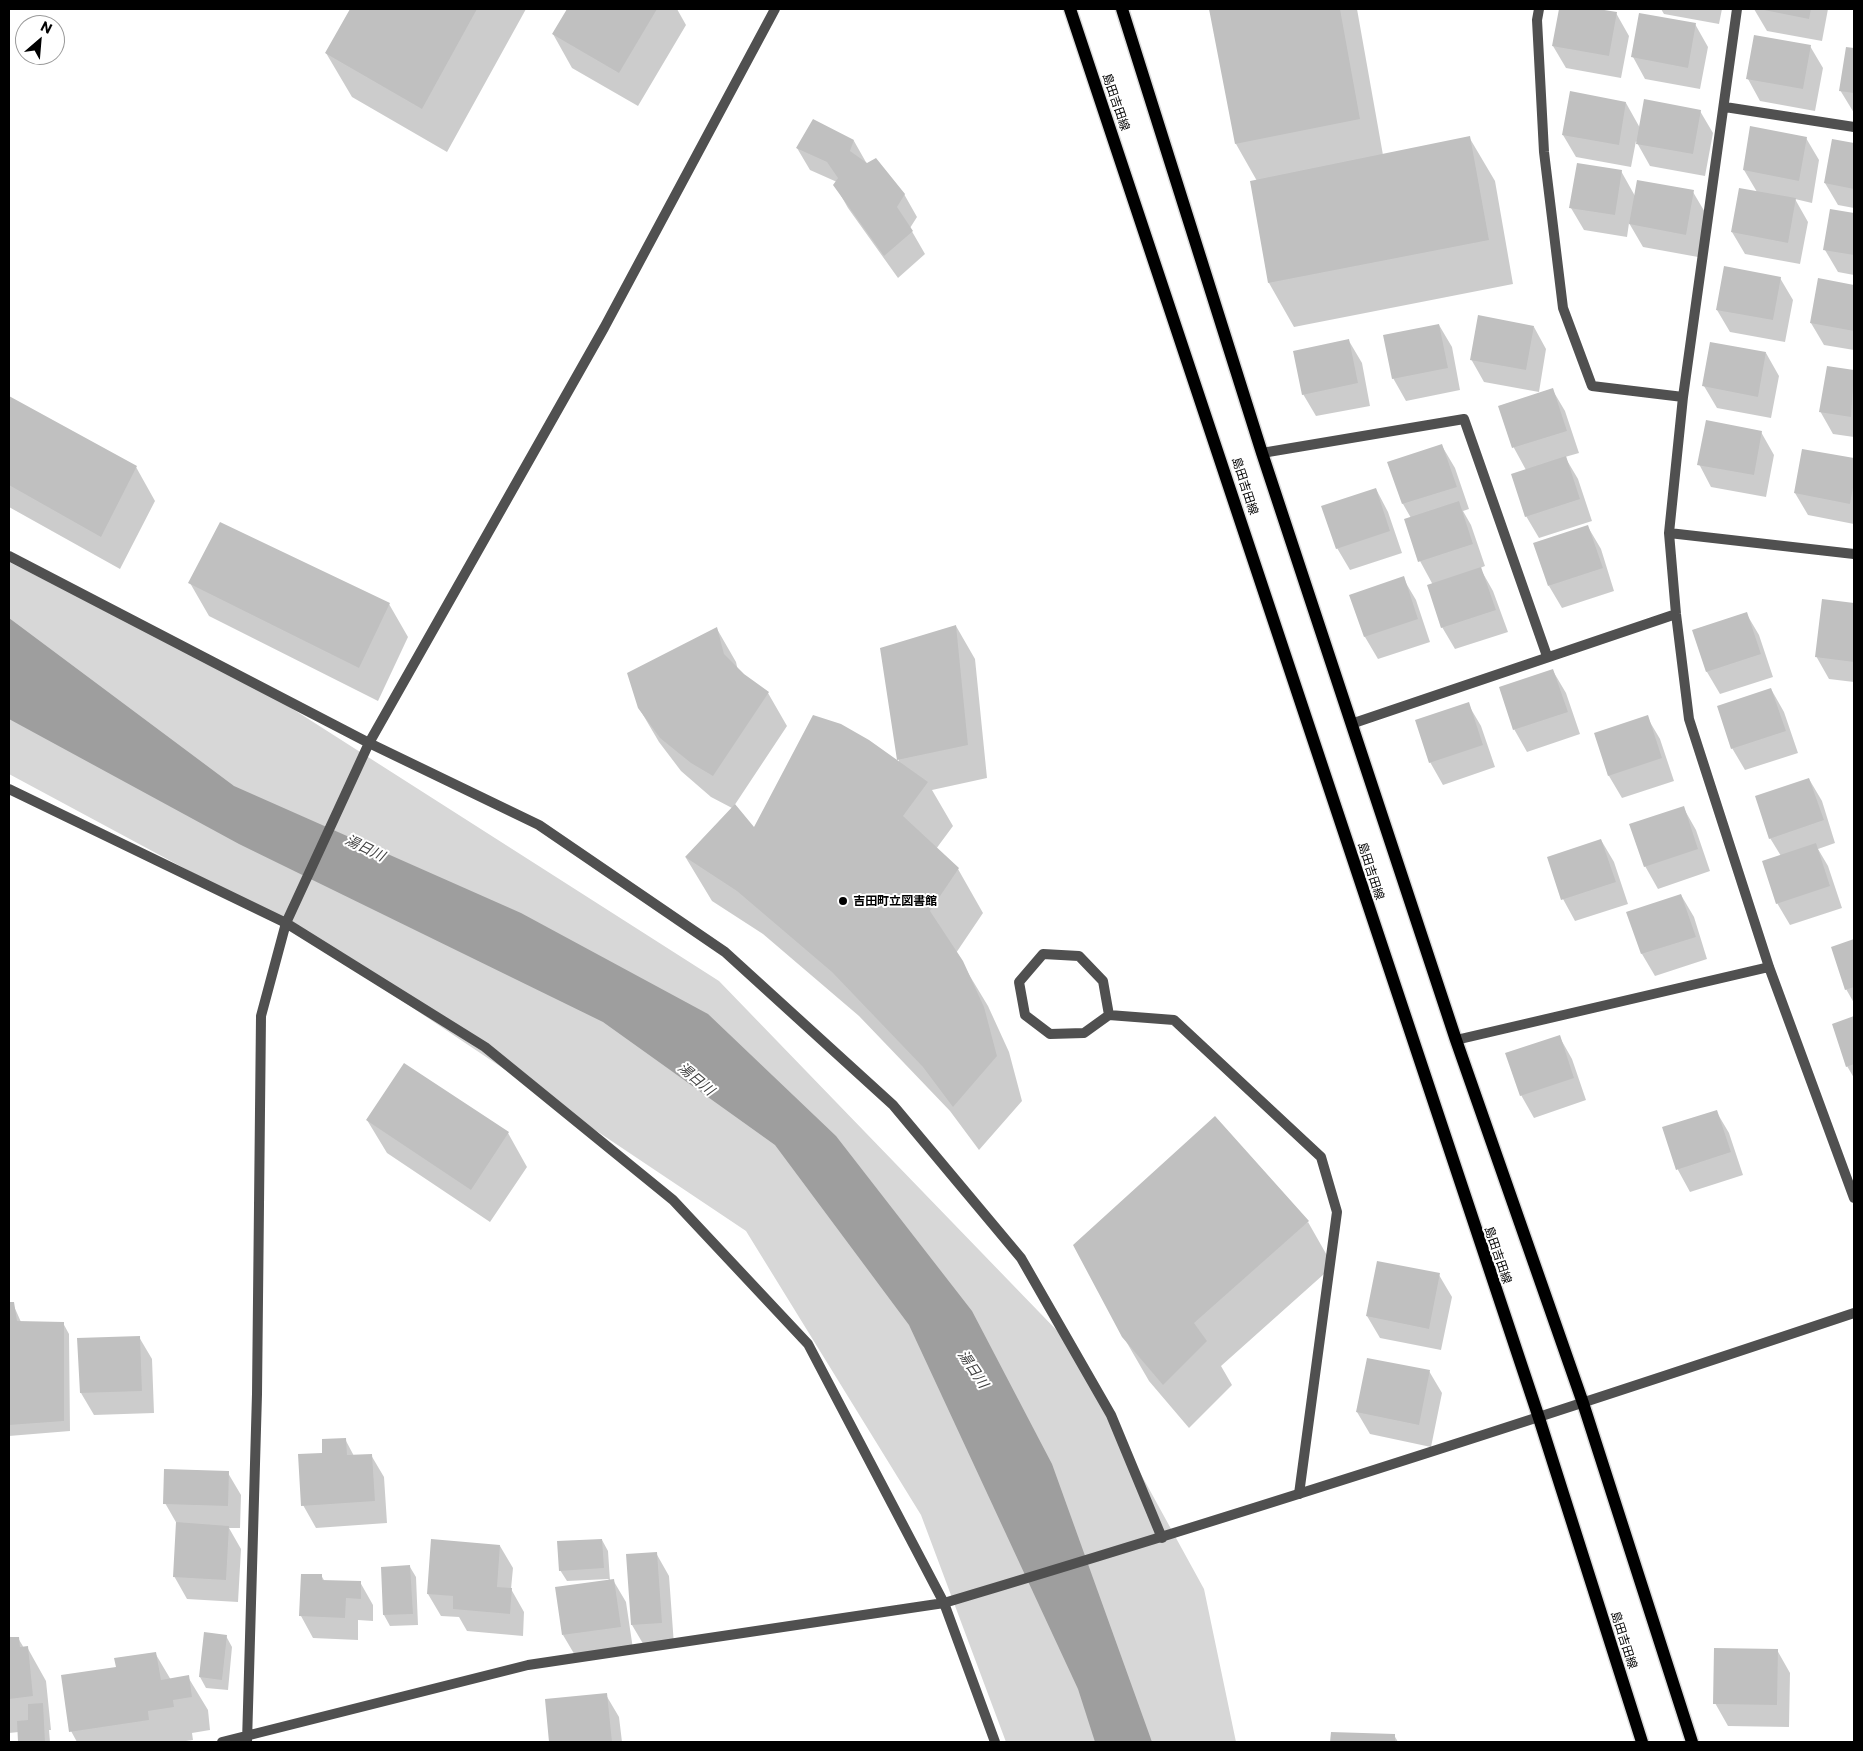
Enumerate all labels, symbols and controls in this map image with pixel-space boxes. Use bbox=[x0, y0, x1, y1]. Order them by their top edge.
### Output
north arrow bbox=[15, 15, 65, 65]
text: N bbox=[38, 17, 55, 37]
street label: 島田吉田線 bbox=[1099, 71, 1133, 133]
street label: 島田吉田線 bbox=[1229, 455, 1261, 517]
water label: 湯日川 bbox=[342, 831, 388, 865]
street label: 島田吉田線 bbox=[1355, 840, 1387, 902]
place label: 吉田町立図書館 bbox=[853, 894, 937, 908]
marker: 吉田町立図書館 bbox=[837, 895, 849, 907]
water label: 湯日川 bbox=[675, 1059, 717, 1099]
street label: 島田吉田線 bbox=[1481, 1224, 1515, 1286]
water label: 湯日川 bbox=[954, 1347, 992, 1391]
street label: 島田吉田線 bbox=[1608, 1609, 1640, 1671]

